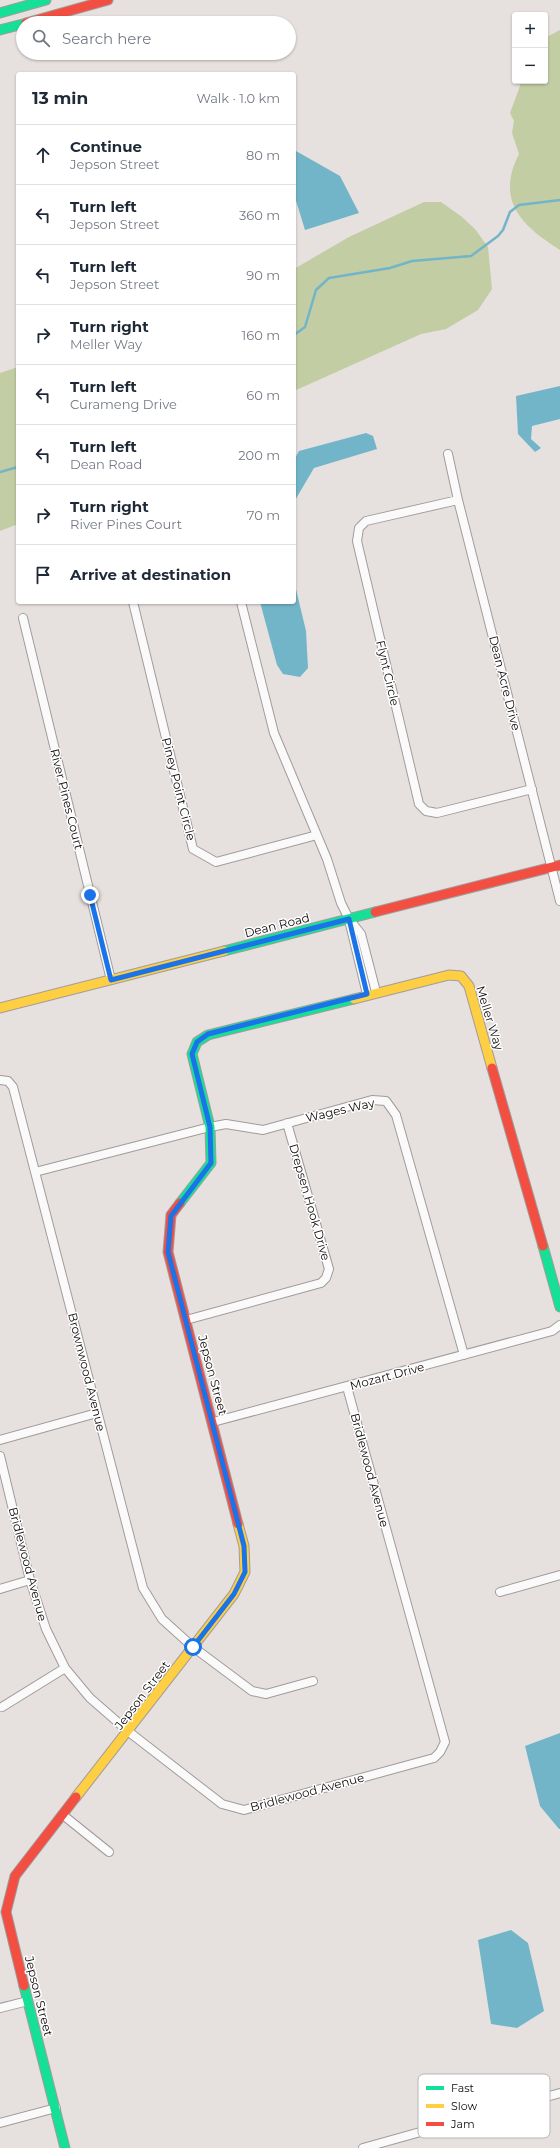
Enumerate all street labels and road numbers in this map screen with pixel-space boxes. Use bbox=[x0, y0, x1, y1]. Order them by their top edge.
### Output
street label: Dean Acre Drive bbox=[486, 634, 524, 732]
street label: Flynt Circle bbox=[373, 639, 403, 707]
street label: Piney Point Circle bbox=[159, 736, 199, 842]
street label: River Pines Court bbox=[47, 747, 87, 851]
street label: Dean Road bbox=[243, 910, 311, 940]
street label: Meller Way bbox=[473, 984, 507, 1052]
street label: Wages Way bbox=[304, 1095, 376, 1125]
street label: Drepsen Hook Drive bbox=[286, 1142, 334, 1262]
street label: Brownwood Avenue bbox=[65, 1311, 109, 1433]
street label: Jepson Street bbox=[195, 1332, 231, 1417]
street label: Mozart Drive bbox=[348, 1359, 426, 1393]
street label: Bridlewood Avenue bbox=[348, 1411, 392, 1529]
street label: Bridlewood Avenue bbox=[6, 1505, 50, 1623]
street label: Jepson Street bbox=[111, 1658, 173, 1733]
street label: Bridlewood Avenue bbox=[248, 1770, 366, 1814]
street label: Jepson Street bbox=[22, 1953, 56, 2038]

